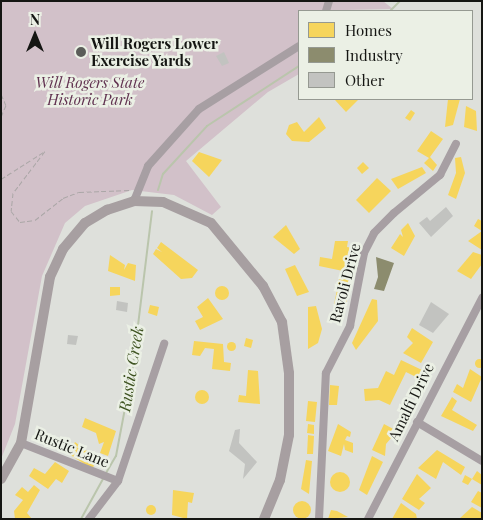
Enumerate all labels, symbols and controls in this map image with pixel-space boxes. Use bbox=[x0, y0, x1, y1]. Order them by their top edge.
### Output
north arrow bbox=[10, 10, 60, 60]
text: N bbox=[30, 10, 40, 29]
legend bbox=[298, 10, 473, 100]
text: Homes bbox=[345, 20, 392, 40]
place label: Will Rogers Lower Exercise Yards bbox=[91, 34, 218, 69]
text: Industry bbox=[345, 45, 403, 65]
marker: Will Rogers Lower Exercise Yards bbox=[75, 46, 87, 58]
text: Other bbox=[345, 70, 385, 90]
park label: Will Rogers State Historic Park bbox=[35, 73, 145, 108]
street label: Ravoli Drive bbox=[326, 241, 364, 325]
water label: Rustic Creek bbox=[115, 325, 147, 413]
street label: Amalfi Drive bbox=[384, 360, 438, 444]
street label: Rustic Lane bbox=[32, 425, 112, 471]

